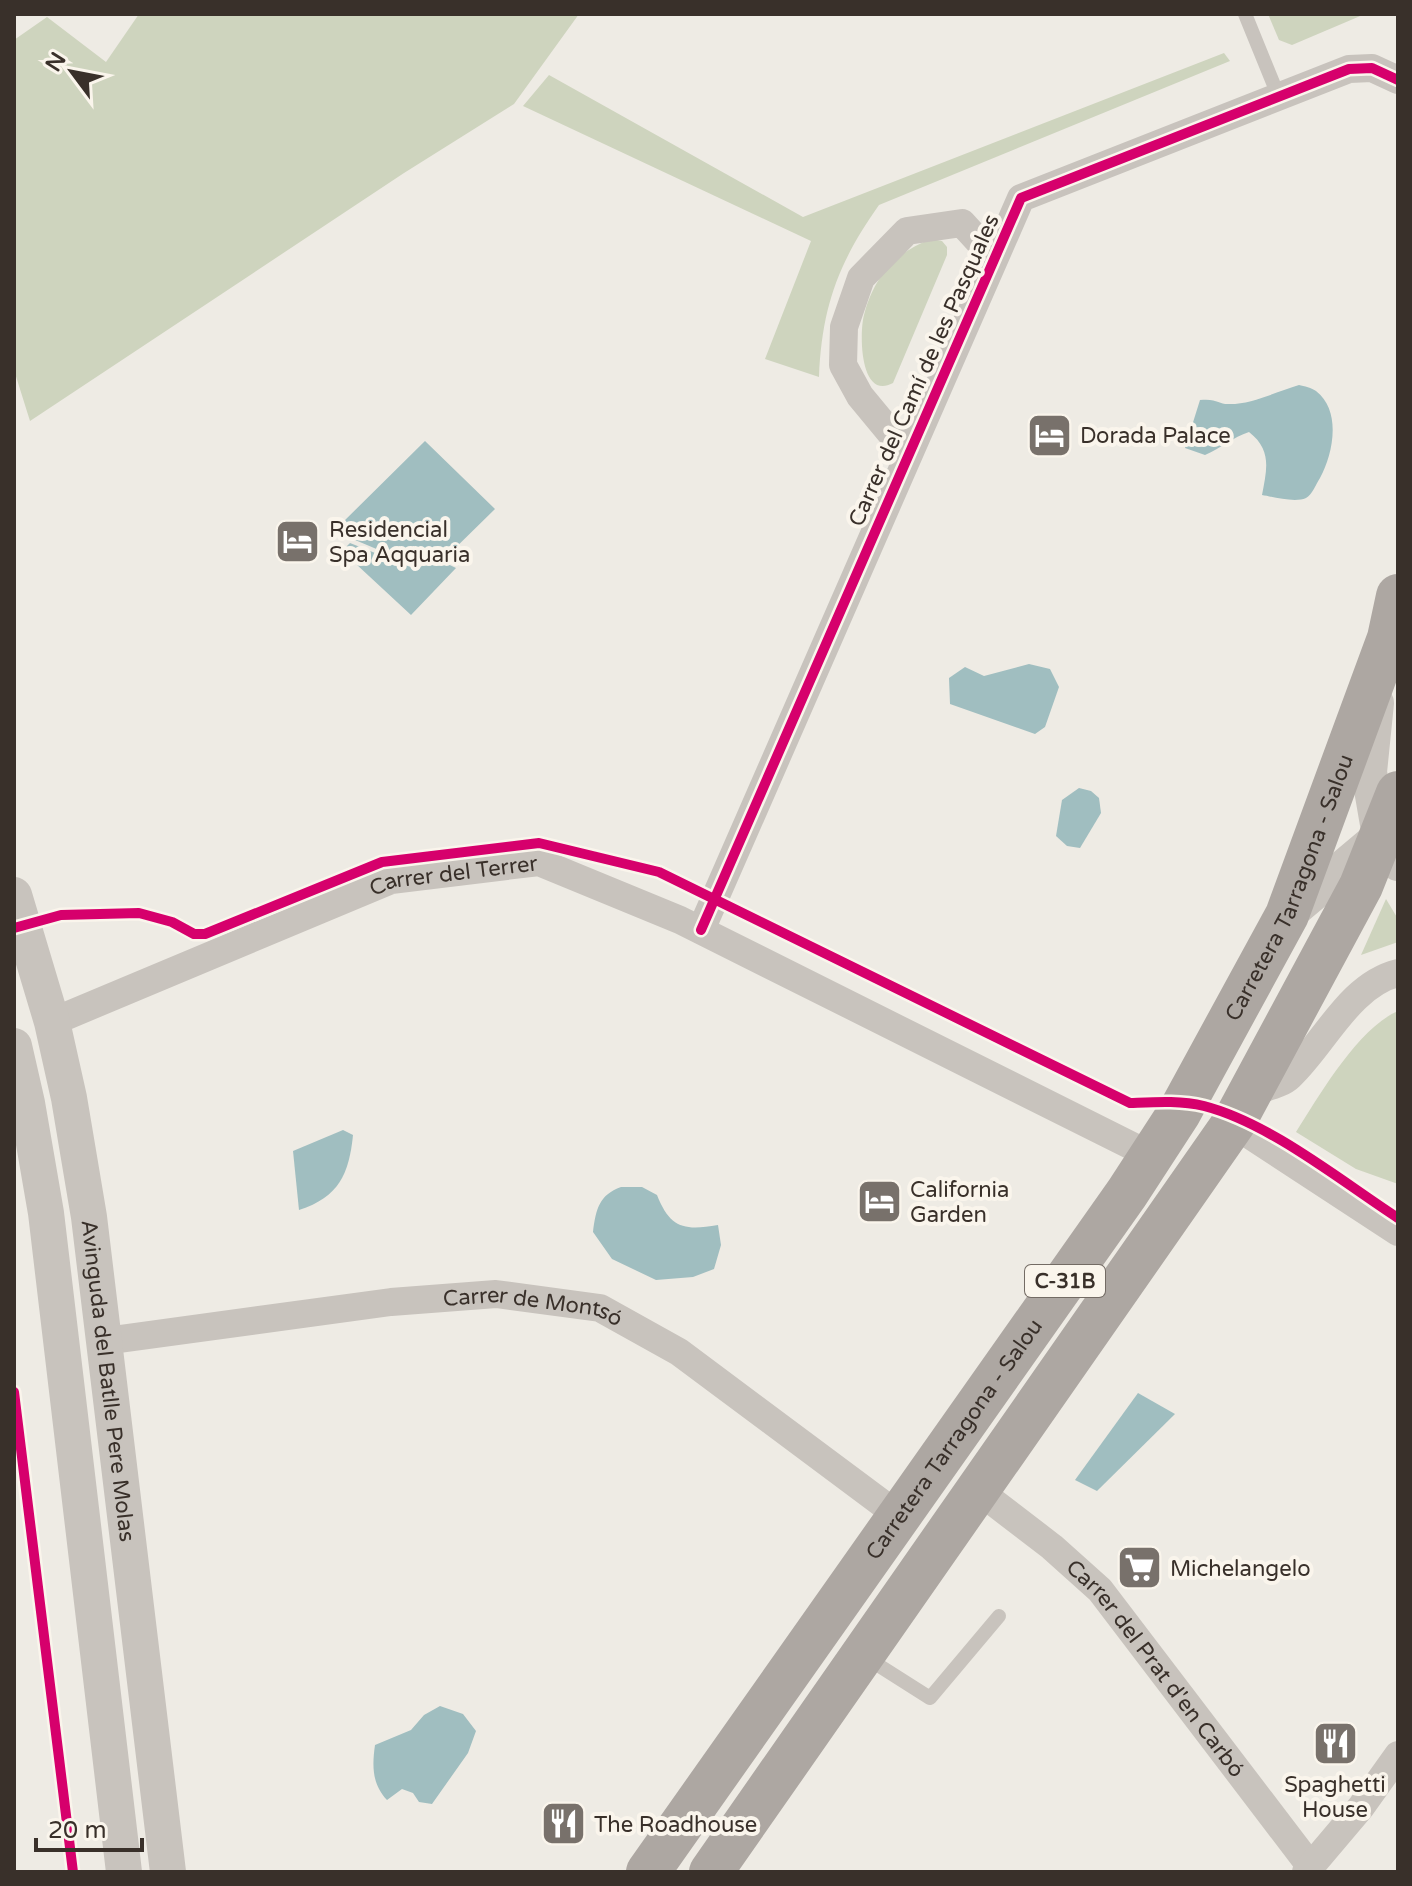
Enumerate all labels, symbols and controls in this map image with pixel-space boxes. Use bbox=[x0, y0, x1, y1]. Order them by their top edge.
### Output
north arrow bbox=[32, 32, 112, 112]
text: N bbox=[40, 48, 72, 76]
street label: Carrer del Camí de les Pasquales bbox=[843, 210, 1005, 530]
hotel icon: Dorada Palace bbox=[1025, 411, 1073, 459]
place label: Dorada Palace bbox=[1080, 423, 1231, 449]
place label: Residencial Spa Aqquaria bbox=[329, 517, 470, 568]
hotel icon: Residencial Spa Aqquaria bbox=[274, 518, 322, 566]
street label: Carretera Tarragona - Salou bbox=[1220, 751, 1359, 1026]
street label: Carrer del Terrer bbox=[365, 850, 540, 902]
place label: California Garden bbox=[910, 1177, 1009, 1228]
hotel icon: California Garden bbox=[855, 1178, 903, 1226]
street label: Avinguda del Batlle Pere Molas bbox=[75, 1218, 140, 1543]
road number: C-31B bbox=[1025, 1265, 1105, 1297]
street label: Carrer de Montsó bbox=[442, 1282, 627, 1332]
street label: Carretera Tarragona - Salou bbox=[860, 1314, 1048, 1565]
supermarket icon: Michelangelo bbox=[1115, 1544, 1163, 1592]
street label: Carrer del Prat d'en Carbó bbox=[1061, 1554, 1250, 1782]
place label: Michelangelo bbox=[1170, 1556, 1311, 1582]
restaurant icon: Spaghetti House bbox=[1311, 1719, 1359, 1767]
place label: Spaghetti House bbox=[1284, 1772, 1386, 1823]
restaurant icon: The Roadhouse bbox=[539, 1800, 587, 1848]
scale bar bbox=[36, 1802, 142, 1852]
place label: The Roadhouse bbox=[594, 1812, 757, 1838]
text: 20 m bbox=[48, 1816, 106, 1845]

